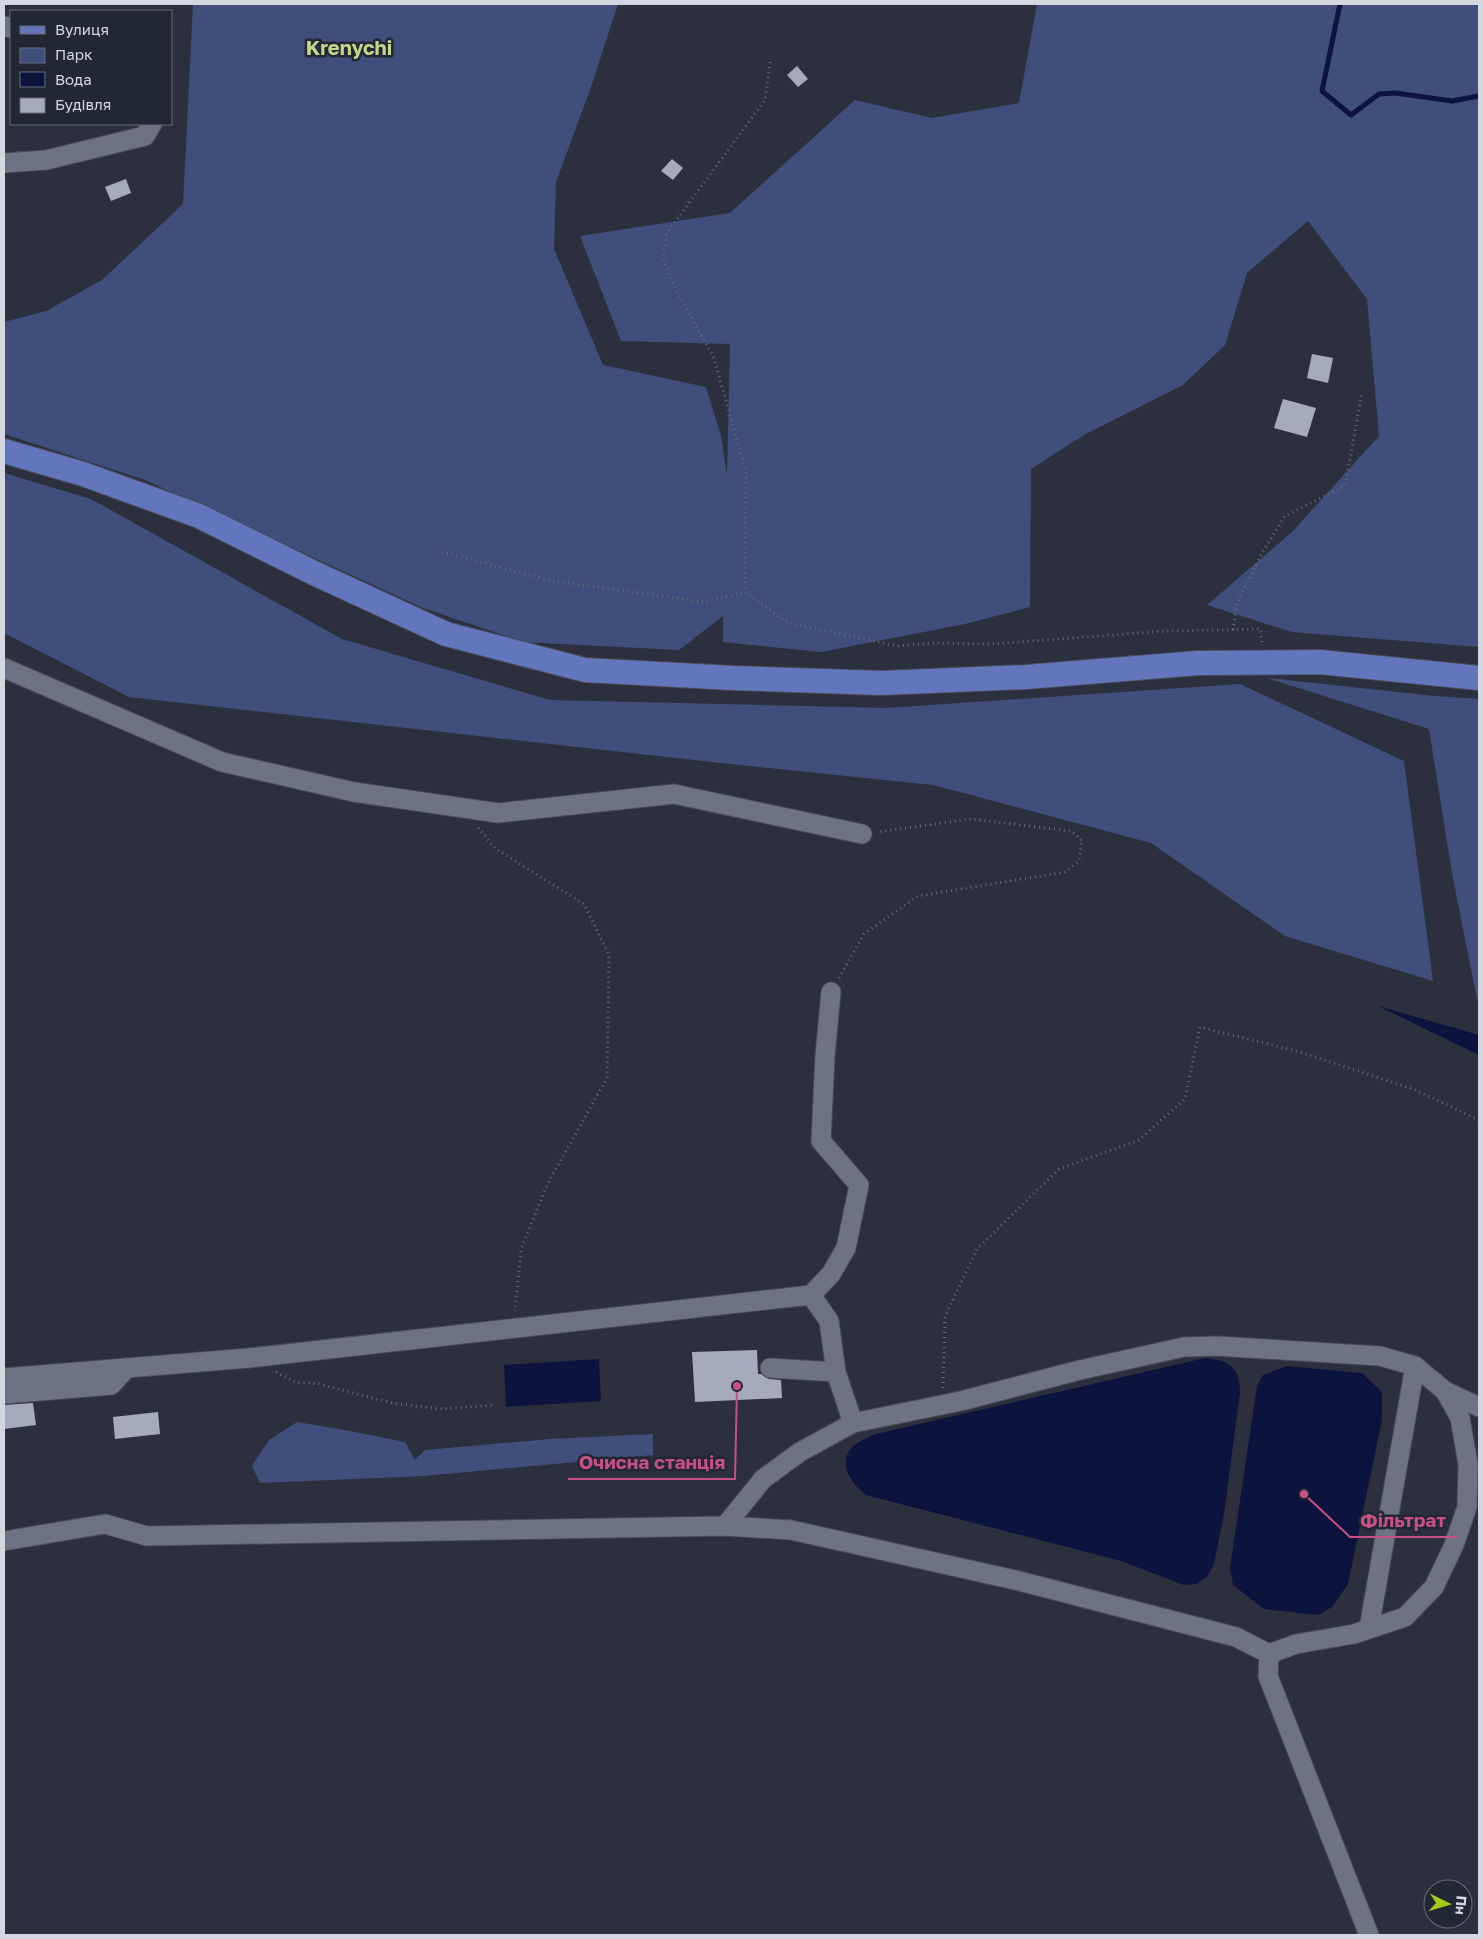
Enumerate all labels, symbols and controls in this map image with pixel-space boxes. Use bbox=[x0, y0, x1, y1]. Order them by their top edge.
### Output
legend bbox=[10, 10, 172, 125]
text: Вулиця bbox=[55, 20, 109, 38]
district label: Krenychi bbox=[306, 35, 392, 59]
text: Парк bbox=[55, 45, 93, 63]
text: Вода bbox=[55, 70, 92, 88]
text: Будівля bbox=[55, 95, 111, 113]
callout: Очисна станція bbox=[568, 1445, 735, 1479]
text: Очисна станція bbox=[579, 1450, 725, 1473]
callout: Фільтрат bbox=[1350, 1503, 1457, 1537]
text: Фільтрат bbox=[1360, 1508, 1446, 1531]
north arrow bbox=[1423, 1879, 1473, 1929]
text: Пн bbox=[1452, 1895, 1471, 1915]

